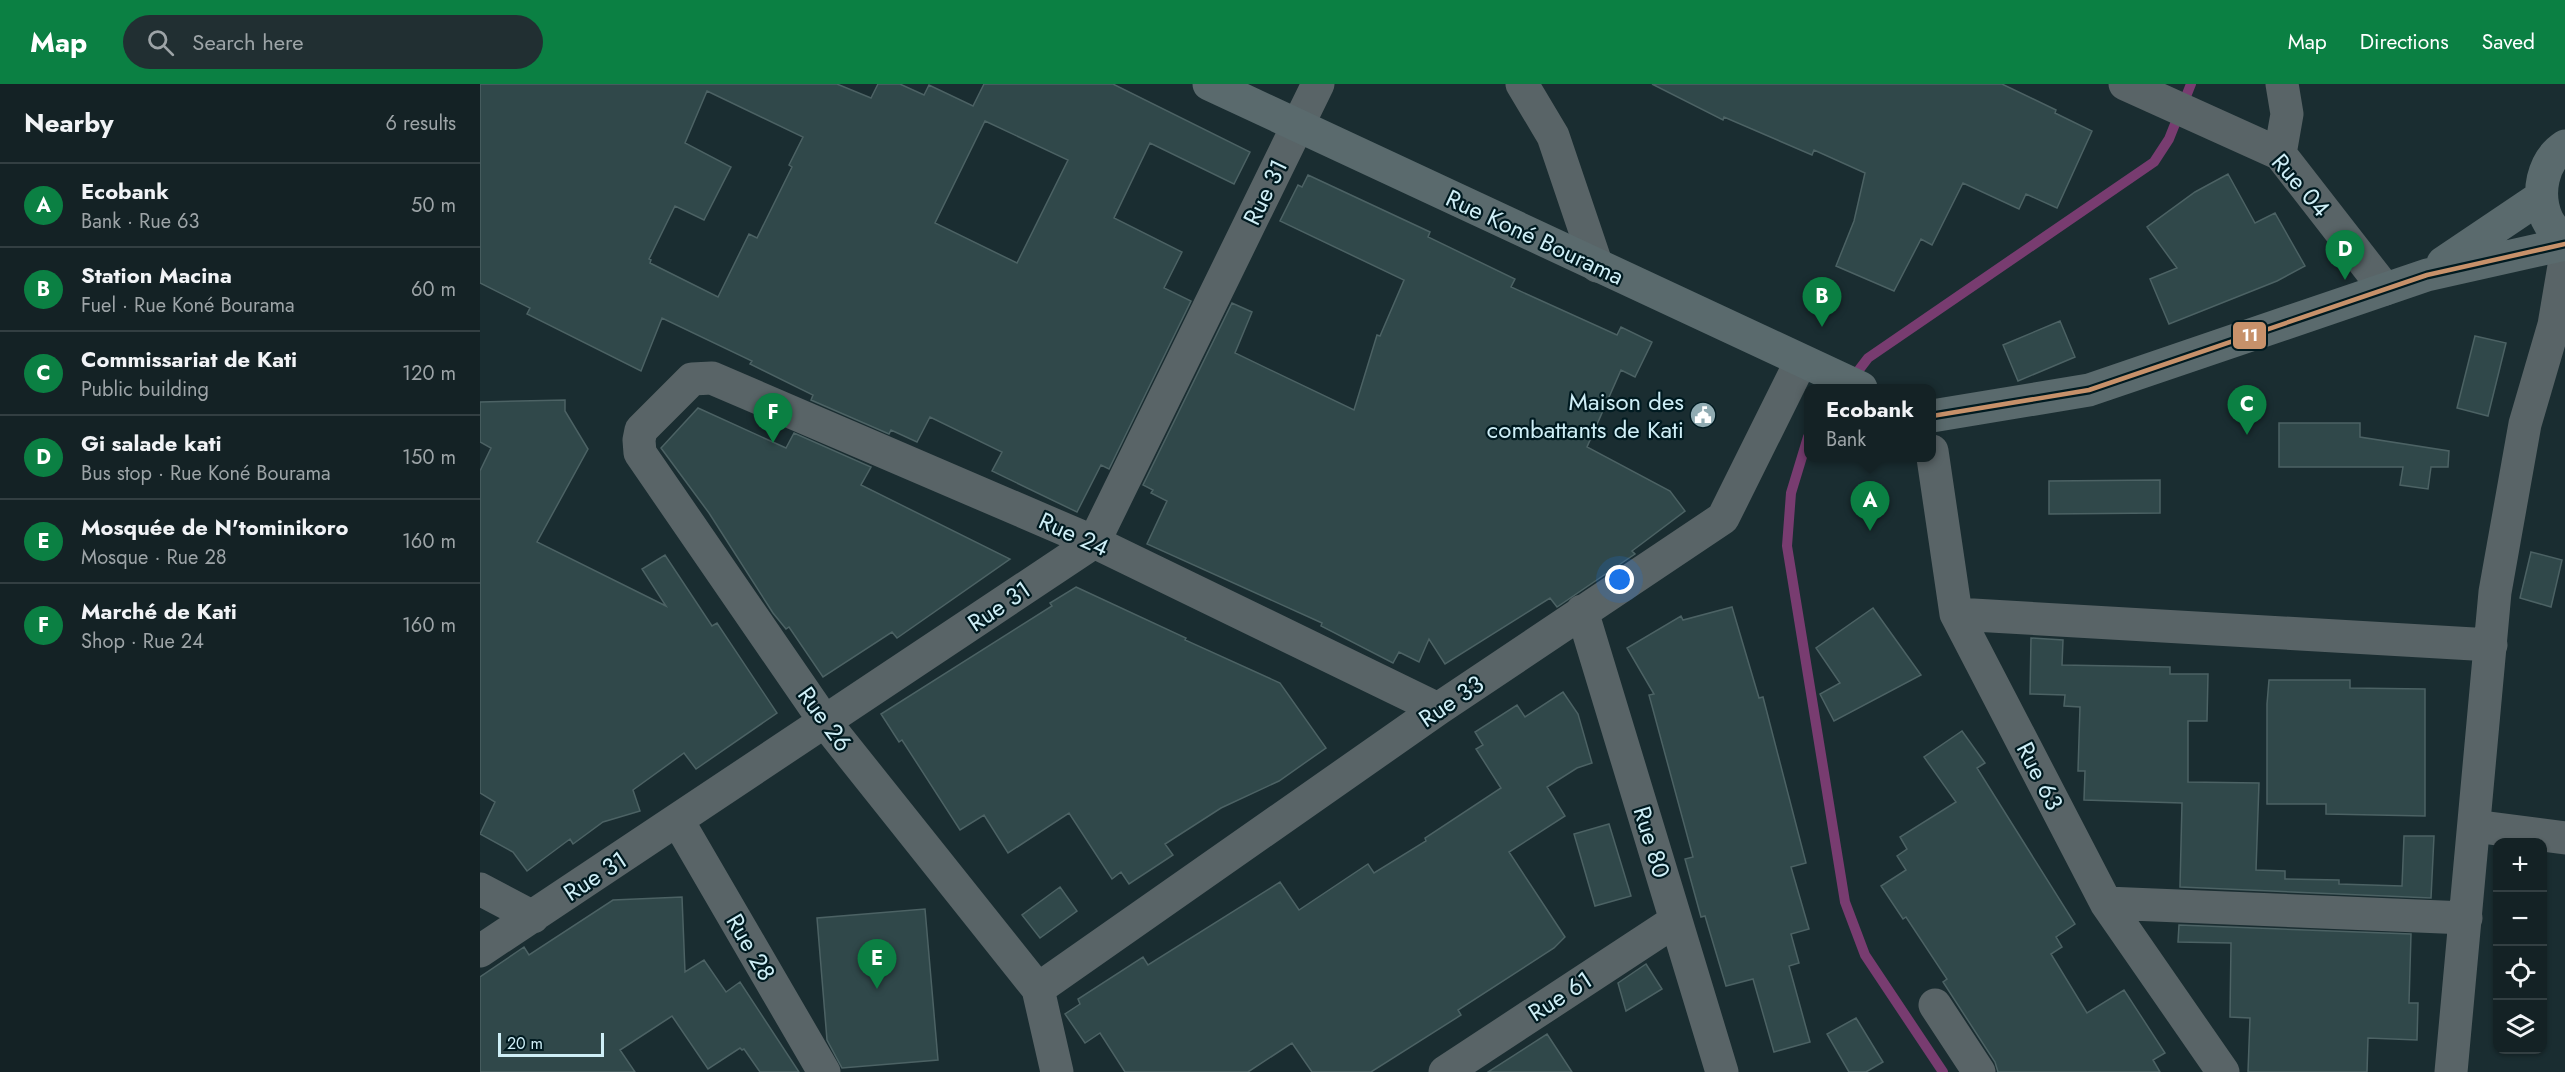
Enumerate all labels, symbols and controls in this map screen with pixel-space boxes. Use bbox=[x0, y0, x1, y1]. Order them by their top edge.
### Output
search box bbox=[123, 15, 543, 69]
text: Map bbox=[30, 22, 87, 63]
icon: search bbox=[144, 26, 177, 59]
text: Search here bbox=[192, 26, 304, 58]
text: Map bbox=[2288, 27, 2327, 57]
text: Directions bbox=[2360, 27, 2449, 57]
text: Saved bbox=[2482, 27, 2535, 57]
text: Nearby bbox=[24, 104, 113, 142]
text: 6 results bbox=[386, 109, 456, 138]
street label: Rue 04 bbox=[2264, 146, 2338, 224]
street label: Rue 31 bbox=[1234, 153, 1296, 231]
text: Ecobank bbox=[81, 175, 169, 207]
street label: Rue Koné Bourama bbox=[1440, 180, 1630, 294]
text: A bbox=[36, 191, 51, 220]
text: 50 m bbox=[411, 191, 456, 220]
text: Bank · Rue 63 bbox=[81, 207, 200, 236]
pin: D bbox=[2326, 230, 2364, 280]
text: Station Macina bbox=[81, 259, 232, 291]
text: B bbox=[37, 275, 50, 304]
text: 60 m bbox=[411, 275, 456, 304]
pin: B bbox=[1802, 278, 1842, 327]
text: Fuel · Rue Koné Bourama bbox=[81, 291, 295, 320]
line badge: 11 bbox=[2232, 321, 2267, 350]
text: 11 bbox=[2242, 324, 2258, 347]
text: Commissariat de Kati bbox=[81, 343, 297, 375]
text: C bbox=[36, 359, 51, 388]
text: 120 m bbox=[402, 359, 456, 388]
text: Public building bbox=[81, 375, 209, 404]
place label: Maison des combattants de Kati bbox=[1487, 384, 1684, 447]
popup bbox=[1804, 384, 1936, 462]
pin: C bbox=[2228, 386, 2266, 435]
text: Ecobank bbox=[1826, 393, 1914, 425]
pin: F bbox=[754, 394, 792, 443]
public building icon: Maison des combattants de Kati bbox=[1688, 400, 1718, 430]
text: Bank bbox=[1826, 425, 1866, 454]
text: Gi salade kati bbox=[81, 427, 222, 459]
text: D bbox=[36, 443, 51, 472]
text: 150 m bbox=[402, 443, 456, 472]
text: Bus stop · Rue Koné Bourama bbox=[81, 459, 331, 488]
pin: A bbox=[1850, 482, 1890, 531]
street label: Rue 24 bbox=[1033, 503, 1115, 565]
text: Mosquée de N'tominikoro bbox=[81, 511, 349, 543]
text: E bbox=[37, 527, 50, 556]
text: 160 m bbox=[402, 527, 456, 556]
text: Mosque · Rue 28 bbox=[81, 543, 227, 572]
your location bbox=[1605, 565, 1634, 594]
street label: Rue 31 bbox=[960, 572, 1038, 640]
text: Marché de Kati bbox=[81, 595, 237, 627]
text: F bbox=[38, 611, 49, 640]
text: 160 m bbox=[402, 611, 456, 640]
text: Shop · Rue 24 bbox=[81, 627, 204, 656]
street label: Rue 33 bbox=[1411, 666, 1491, 736]
street label: Rue 26 bbox=[789, 679, 861, 759]
street label: Rue 63 bbox=[2008, 736, 2072, 816]
street label: Rue 80 bbox=[1625, 802, 1679, 882]
map controls bbox=[2493, 838, 2547, 1054]
button: + bbox=[2493, 838, 2547, 892]
street label: Rue 31 bbox=[556, 842, 634, 910]
button: − bbox=[2493, 892, 2547, 946]
street label: Rue 28 bbox=[718, 907, 784, 987]
pin: E bbox=[858, 940, 896, 989]
button: locate bbox=[2493, 946, 2547, 1000]
street label: Rue 61 bbox=[1521, 962, 1599, 1030]
button: layers bbox=[2493, 1000, 2547, 1054]
scale bar bbox=[498, 1030, 604, 1058]
text: 20 m bbox=[507, 1032, 543, 1055]

